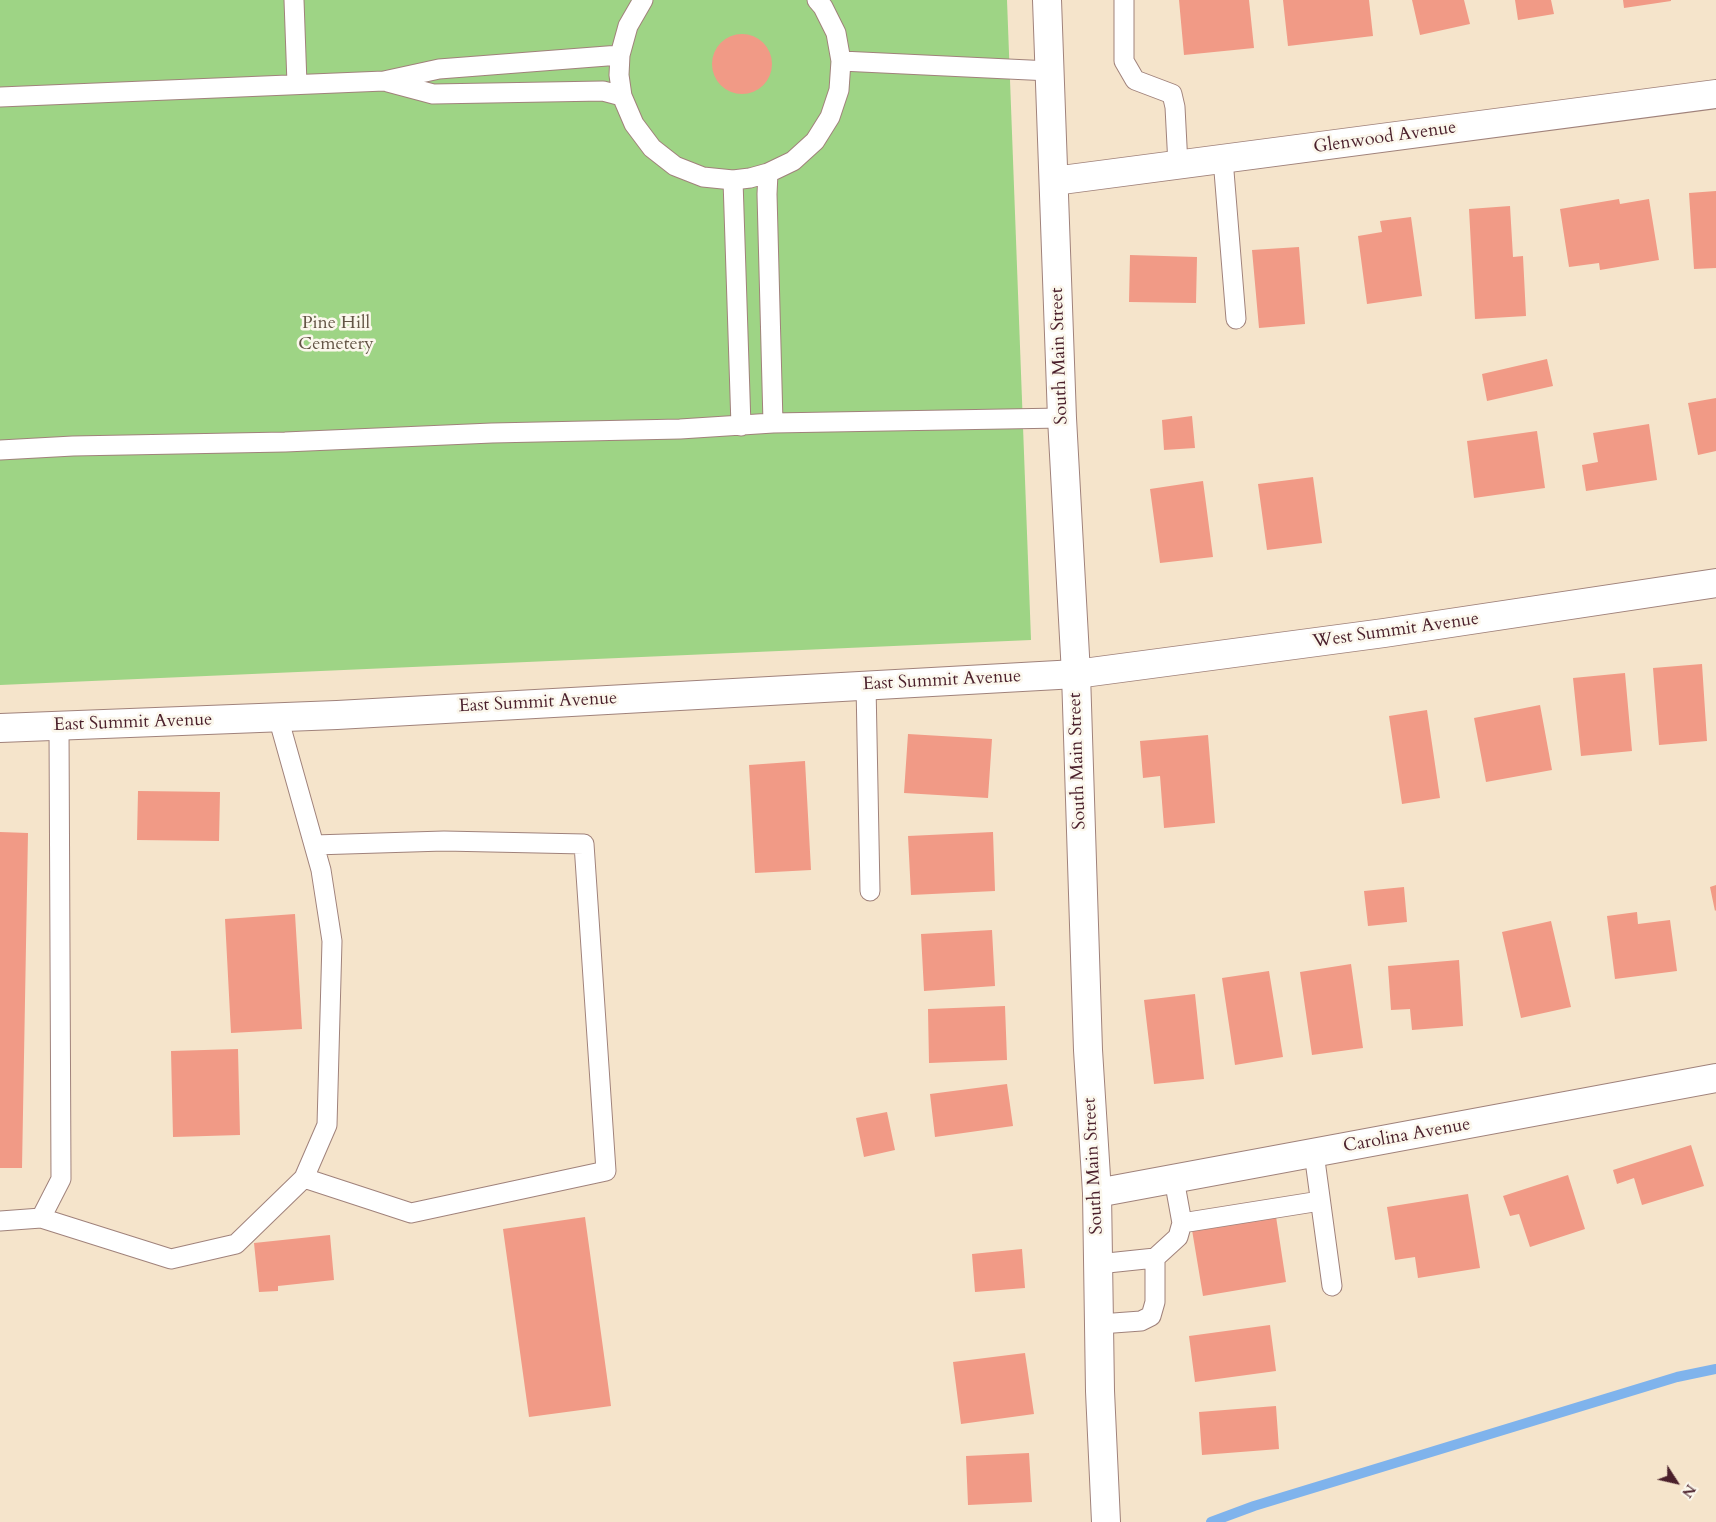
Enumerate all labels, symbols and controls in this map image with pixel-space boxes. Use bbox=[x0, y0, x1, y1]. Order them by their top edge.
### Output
street label: Glenwood Avenue bbox=[1312, 117, 1458, 159]
street label: South Main Street bbox=[1047, 287, 1073, 425]
park label: Pine Hill Cemetery bbox=[298, 313, 374, 356]
street label: West Summit Avenue bbox=[1311, 609, 1481, 653]
street label: East Summit Avenue bbox=[862, 666, 1022, 696]
street label: East Summit Avenue bbox=[458, 688, 618, 718]
street label: South Main Street bbox=[1065, 692, 1091, 830]
street label: East Summit Avenue bbox=[53, 709, 213, 737]
street label: South Main Street bbox=[1080, 1097, 1108, 1235]
street label: Carolina Avenue bbox=[1342, 1114, 1472, 1158]
north arrow bbox=[1651, 1457, 1701, 1507]
text: N bbox=[1677, 1480, 1700, 1501]

